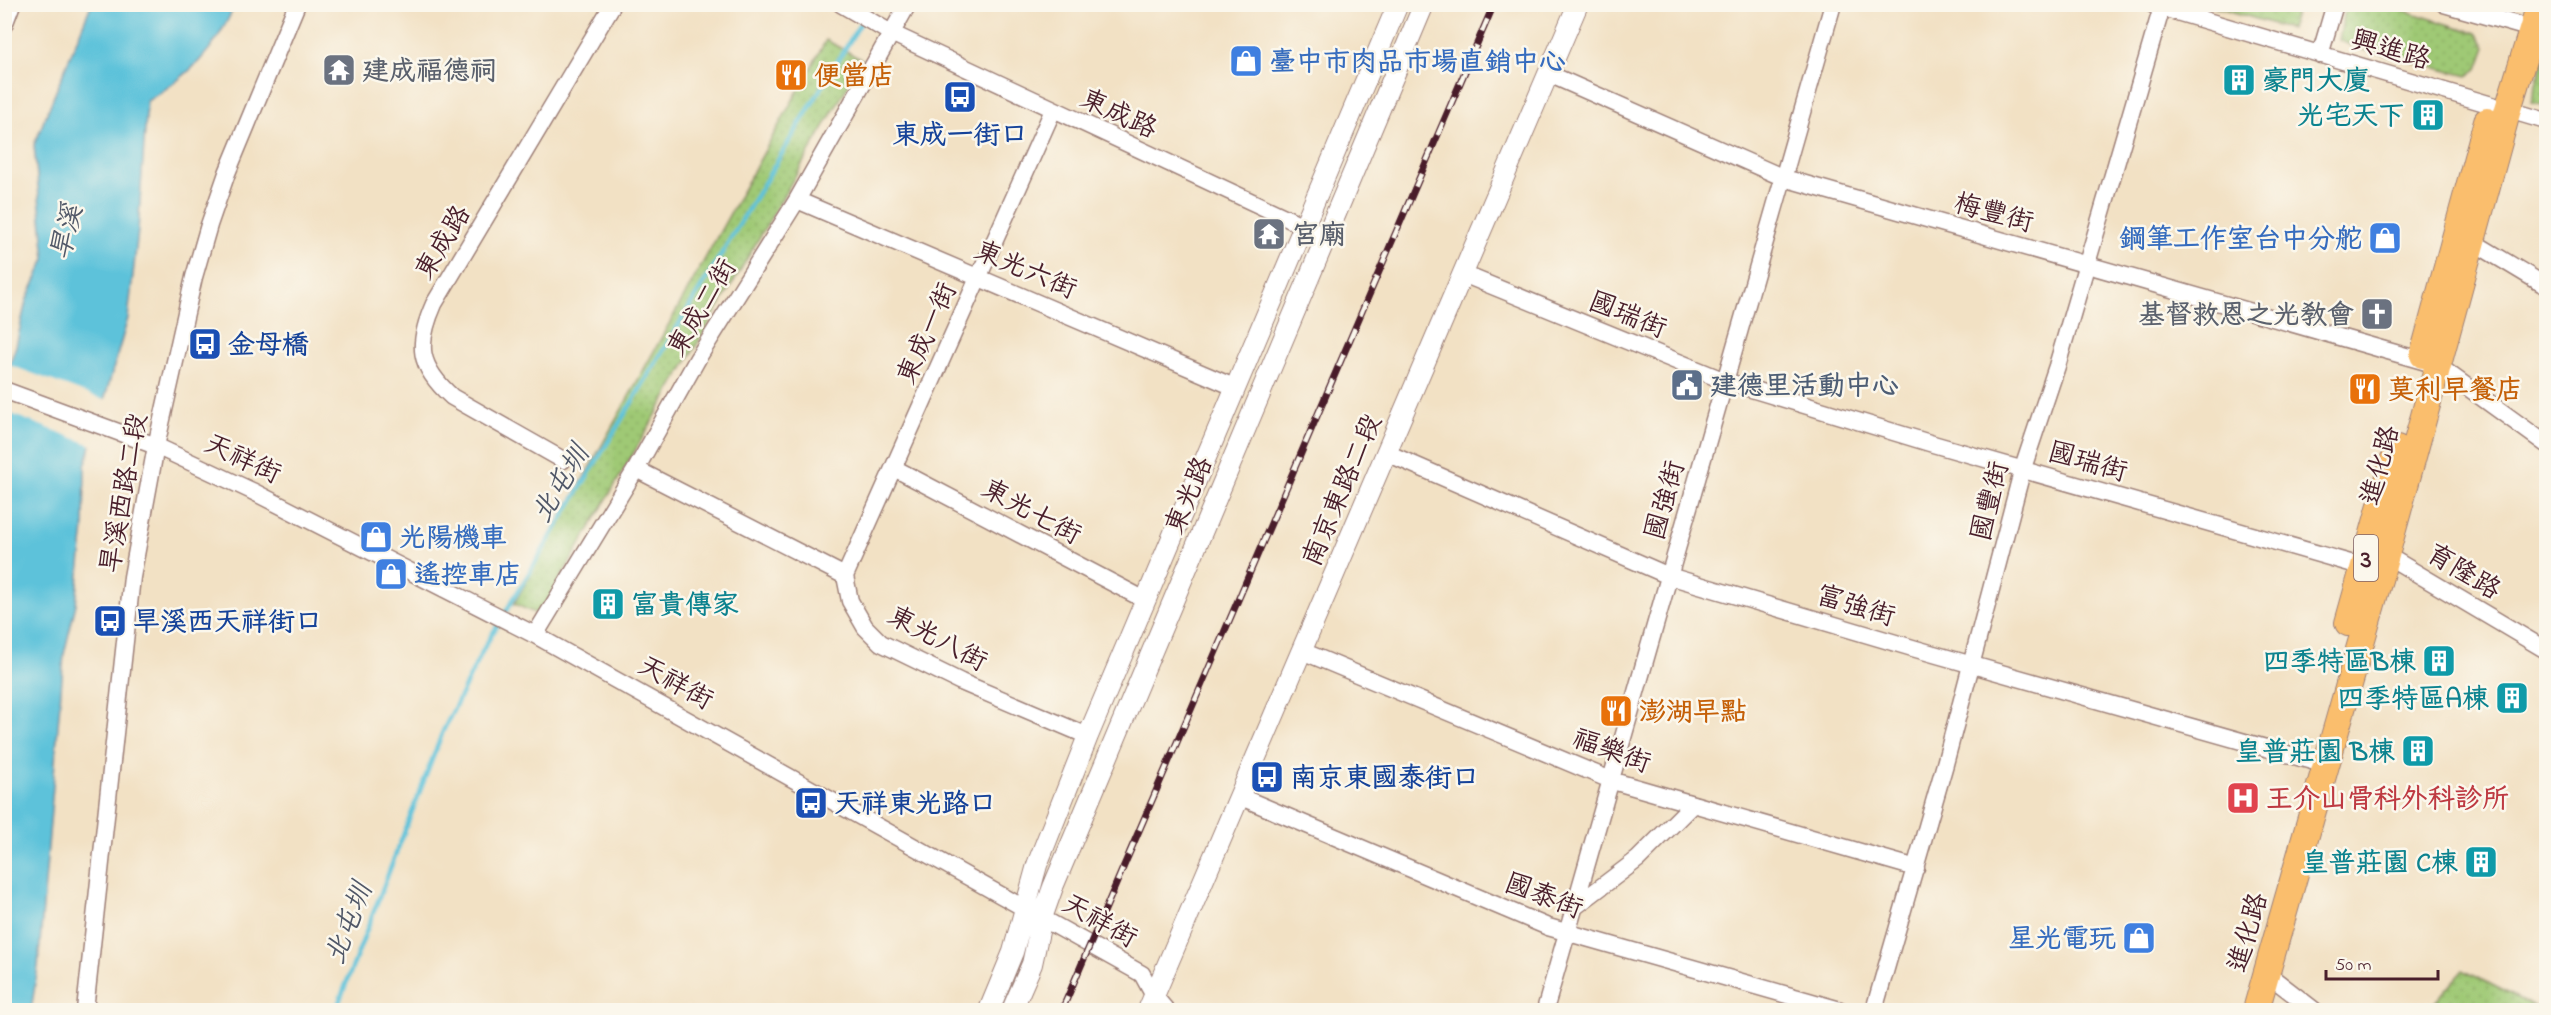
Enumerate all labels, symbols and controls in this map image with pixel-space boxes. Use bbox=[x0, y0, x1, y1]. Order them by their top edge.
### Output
street label: 興進路 bbox=[2346, 21, 2435, 81]
shop icon: 臺中市肉品市場直銷中心 bbox=[1228, 43, 1264, 79]
place label: 臺中市肉品市場直銷中心 bbox=[1269, 44, 1566, 83]
temple icon: 建成福德祠 bbox=[321, 52, 357, 88]
place label: 建成福德祠 bbox=[362, 53, 497, 92]
restaurant icon: 便當店 bbox=[773, 57, 809, 93]
place label: 便當店 bbox=[814, 58, 895, 97]
building icon: 豪門大廈 bbox=[2221, 62, 2257, 98]
place label: 豪門大廈 bbox=[2262, 63, 2370, 102]
bus stop icon: 東成一街口 bbox=[942, 79, 978, 115]
street label: 東成路 bbox=[1073, 80, 1163, 150]
building icon: 光宅天下 bbox=[2410, 97, 2446, 133]
place label: 光宅天下 bbox=[2297, 98, 2405, 137]
place label: 東成一街口 bbox=[893, 117, 1028, 156]
street label: 梅豐街 bbox=[1949, 185, 2038, 244]
water label: 旱溪 bbox=[42, 199, 96, 265]
street label: 東成路 bbox=[407, 199, 482, 288]
temple icon: 宮廟 bbox=[1251, 216, 1287, 252]
place label: 宮廟 bbox=[1292, 217, 1346, 256]
shop icon: 鋼筆工作室台中分舵 bbox=[2367, 220, 2403, 256]
place label: 鋼筆工作室台中分舵 bbox=[2119, 221, 2362, 260]
street label: 東光六街 bbox=[968, 232, 1082, 310]
street label: 東成二街 bbox=[659, 252, 748, 365]
street label: 東成一街 bbox=[889, 277, 968, 391]
street label: 國瑞街 bbox=[1582, 283, 1672, 350]
church icon: 基督救恩之光教會 bbox=[2359, 296, 2395, 332]
place label: 基督救恩之光教會 bbox=[2138, 297, 2354, 336]
bus stop icon: 金母橋 bbox=[187, 326, 223, 362]
place label: 金母橋 bbox=[228, 327, 309, 366]
public building icon: 建德里活動中心 bbox=[1669, 367, 1705, 403]
place label: 建德里活動中心 bbox=[1710, 368, 1899, 407]
restaurant icon: 莫利早餐店 bbox=[2347, 371, 2383, 407]
place label: 莫利早餐店 bbox=[2388, 372, 2523, 411]
street label: 南京東路二段 bbox=[1294, 409, 1393, 573]
street label: 旱溪西路二段 bbox=[92, 410, 159, 577]
street label: 進化路 bbox=[2352, 421, 2411, 510]
street label: 天祥街 bbox=[197, 425, 287, 495]
street label: 國瑞街 bbox=[2043, 433, 2132, 493]
water label: 北屯圳 bbox=[523, 436, 603, 531]
street label: 東光路 bbox=[1157, 451, 1224, 541]
street label: 國強街 bbox=[1636, 456, 1696, 545]
street label: 國豐街 bbox=[1963, 458, 2020, 546]
street label: 東光七街 bbox=[974, 471, 1088, 556]
shop icon: 光陽機車 bbox=[358, 519, 394, 555]
place label: 光陽機車 bbox=[399, 520, 507, 559]
road number: 3 bbox=[2354, 535, 2378, 581]
street label: 育隆路 bbox=[2418, 536, 2507, 611]
shop icon: 遙控車店 bbox=[373, 556, 409, 592]
place label: 遙控車店 bbox=[414, 557, 522, 596]
street label: 富強街 bbox=[1811, 577, 1900, 638]
building icon: 富貴傳家 bbox=[590, 586, 626, 622]
place label: 富貴傳家 bbox=[631, 587, 739, 626]
street label: 東光八街 bbox=[880, 598, 994, 683]
bus stop icon: 旱溪西天祥街口 bbox=[92, 603, 128, 639]
place label: 旱溪西天祥街口 bbox=[133, 604, 322, 643]
building icon: 四季特區B棟 bbox=[2421, 643, 2457, 679]
place label: 四季特區B棟 bbox=[2263, 644, 2416, 683]
street label: 天祥街 bbox=[630, 647, 720, 721]
building icon: 四季特區A棟 bbox=[2494, 680, 2530, 716]
place label: 四季特區A棟 bbox=[2337, 681, 2489, 720]
restaurant icon: 澎湖早點 bbox=[1598, 693, 1634, 729]
place label: 澎湖早點 bbox=[1639, 694, 1747, 733]
street label: 福樂街 bbox=[1566, 720, 1656, 785]
building icon: 皇普莊園 B棟 bbox=[2400, 733, 2436, 769]
place label: 皇普莊園 B棟 bbox=[2235, 734, 2395, 773]
bus stop icon: 南京東國泰街口 bbox=[1249, 759, 1285, 795]
place label: 南京東國泰街口 bbox=[1290, 760, 1479, 799]
hospital icon: 王介山骨科外科診所 bbox=[2225, 780, 2261, 816]
place label: 王介山骨科外科診所 bbox=[2266, 781, 2509, 820]
bus stop icon: 天祥東光路口 bbox=[793, 785, 829, 821]
place label: 天祥東光路口 bbox=[834, 786, 996, 825]
building icon: 皇普莊園 C棟 bbox=[2463, 844, 2499, 880]
place label: 皇普莊園 C棟 bbox=[2301, 845, 2458, 884]
street label: 國泰街 bbox=[1498, 865, 1588, 930]
water label: 北屯圳 bbox=[316, 875, 386, 971]
street label: 天祥街 bbox=[1054, 885, 1144, 959]
street label: 進化路 bbox=[2219, 888, 2279, 977]
shop icon: 星光電玩 bbox=[2121, 920, 2157, 956]
place label: 星光電玩 bbox=[2008, 921, 2116, 960]
scale bar bbox=[2326, 943, 2438, 981]
text: 50 m bbox=[2335, 953, 2372, 979]

